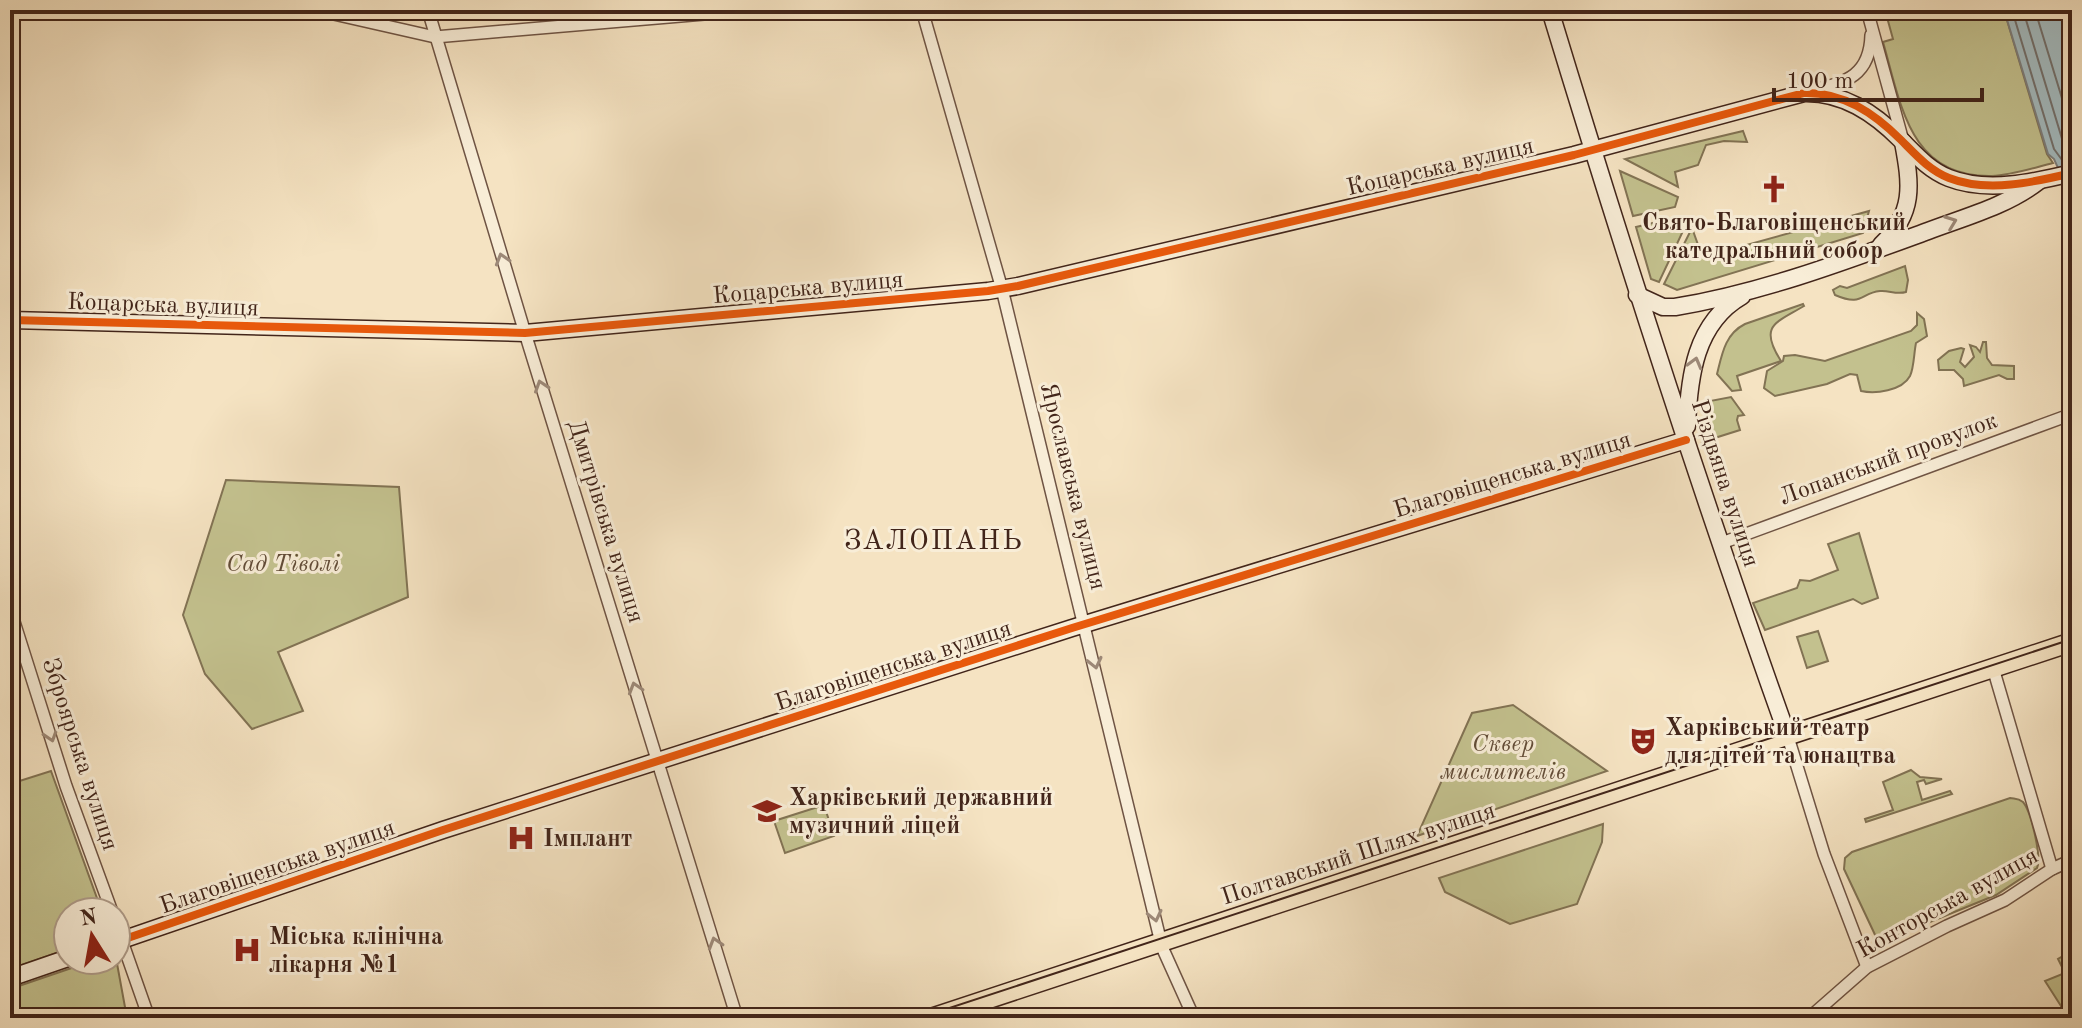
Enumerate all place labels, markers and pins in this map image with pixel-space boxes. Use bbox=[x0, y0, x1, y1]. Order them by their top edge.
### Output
church icon: Свято-Благовіщенський катедральний собор bbox=[1759, 174, 1789, 204]
place label: Свято-Благовіщенський катедральний собор bbox=[1642, 212, 1906, 264]
place label: Харківський театр для дітей та юнацтва bbox=[1665, 717, 1896, 769]
theatre icon: Харківський театр для дітей та юнацтва bbox=[1628, 726, 1658, 756]
place label: Харківський державний музичний ліцей bbox=[789, 787, 1053, 839]
school or university icon: Харківський державний музичний ліцей bbox=[752, 796, 782, 826]
hospital icon: Імплант bbox=[506, 823, 536, 853]
place label: Імплант bbox=[543, 828, 632, 852]
place label: Міська клінічна лікарня №1 bbox=[269, 926, 443, 978]
hospital icon: Міська клінічна лікарня №1 bbox=[232, 935, 262, 965]

